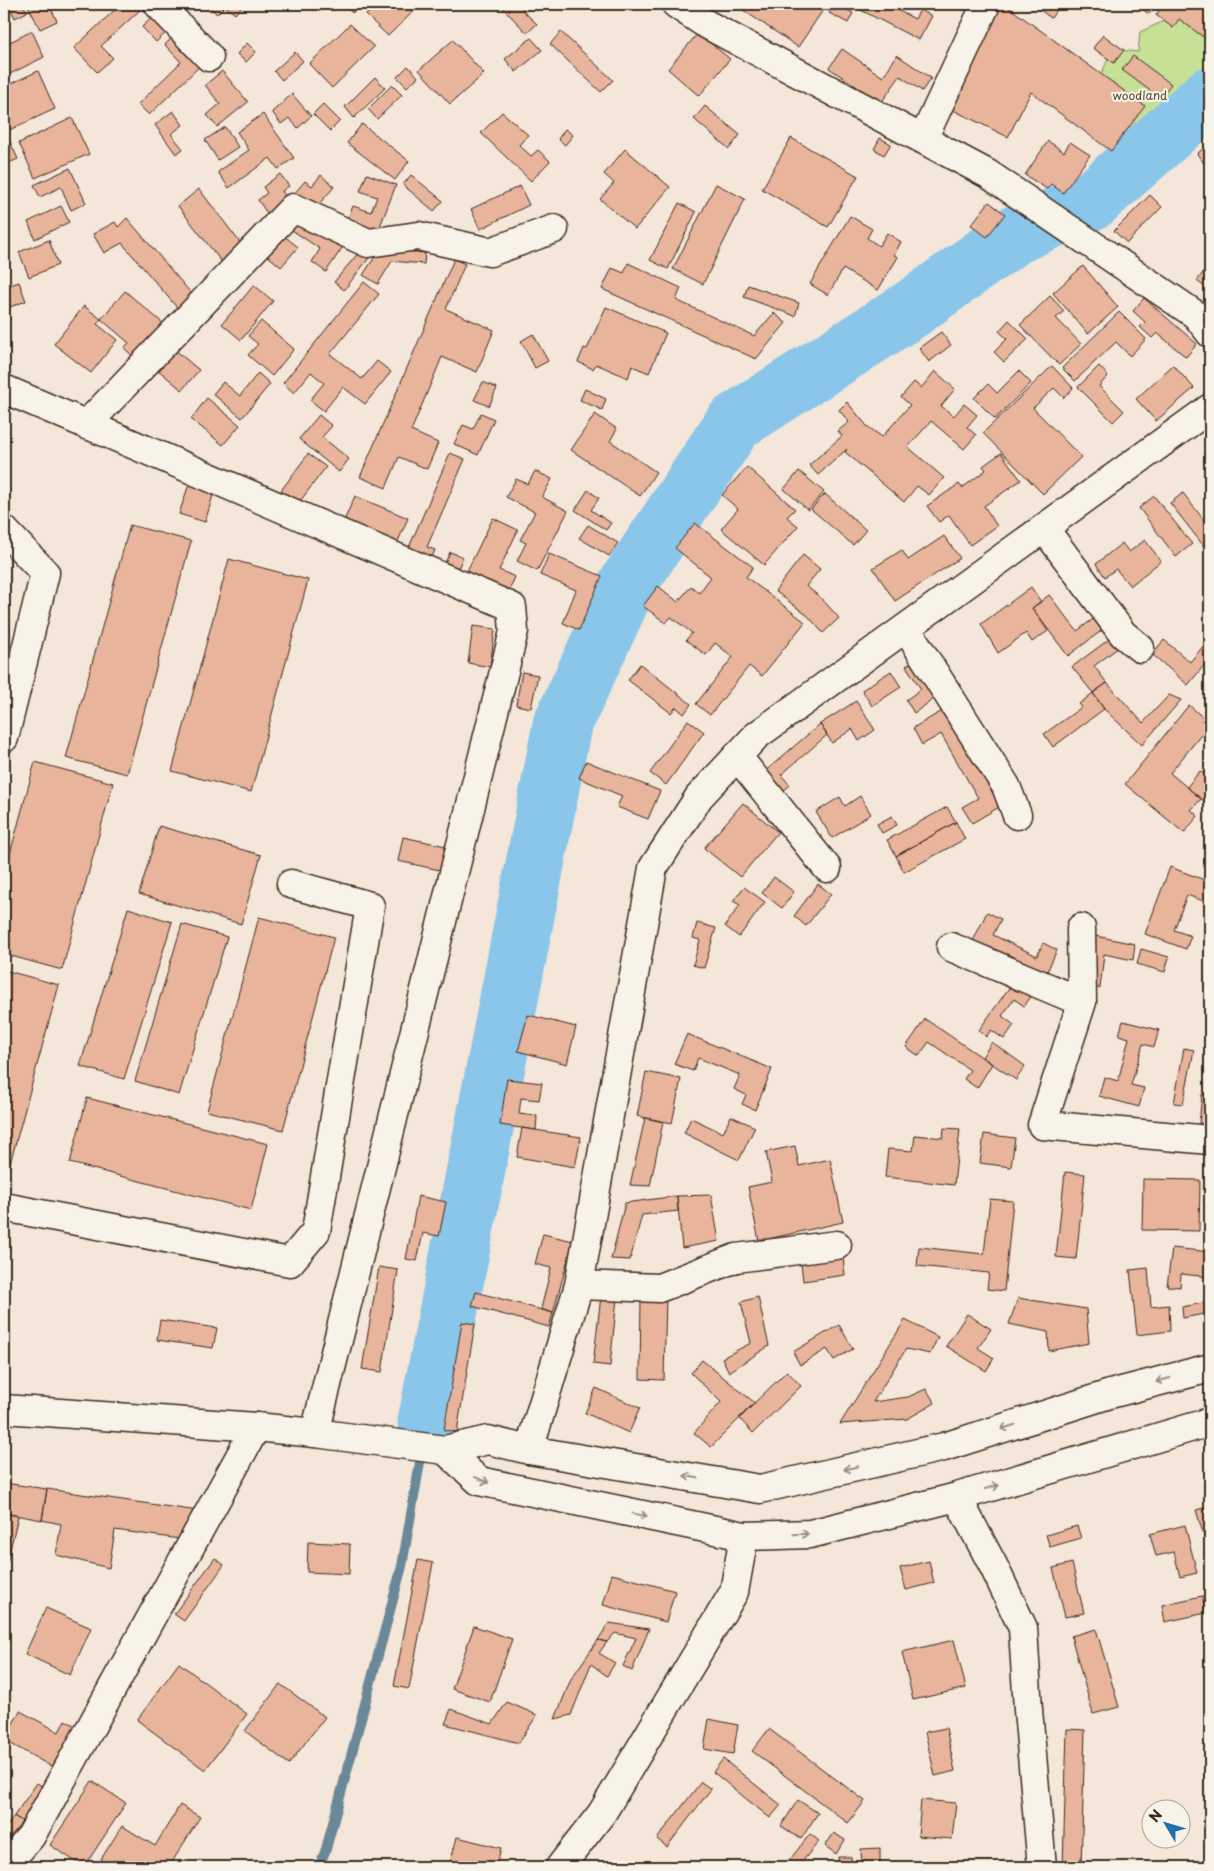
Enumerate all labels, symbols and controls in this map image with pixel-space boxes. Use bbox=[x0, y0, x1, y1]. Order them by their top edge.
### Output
park label: woodland bbox=[1113, 86, 1168, 104]
one-way arrow bbox=[1156, 1376, 1172, 1385]
one-way arrow bbox=[1000, 1423, 1016, 1432]
one-way arrow bbox=[843, 1464, 859, 1474]
one-way arrow bbox=[684, 1472, 700, 1482]
one-way arrow bbox=[474, 1476, 489, 1485]
one-way arrow bbox=[984, 1481, 1000, 1491]
one-way arrow bbox=[632, 1510, 648, 1520]
one-way arrow bbox=[792, 1529, 808, 1539]
north arrow bbox=[1142, 1798, 1192, 1848]
text: N bbox=[1144, 1805, 1167, 1827]

